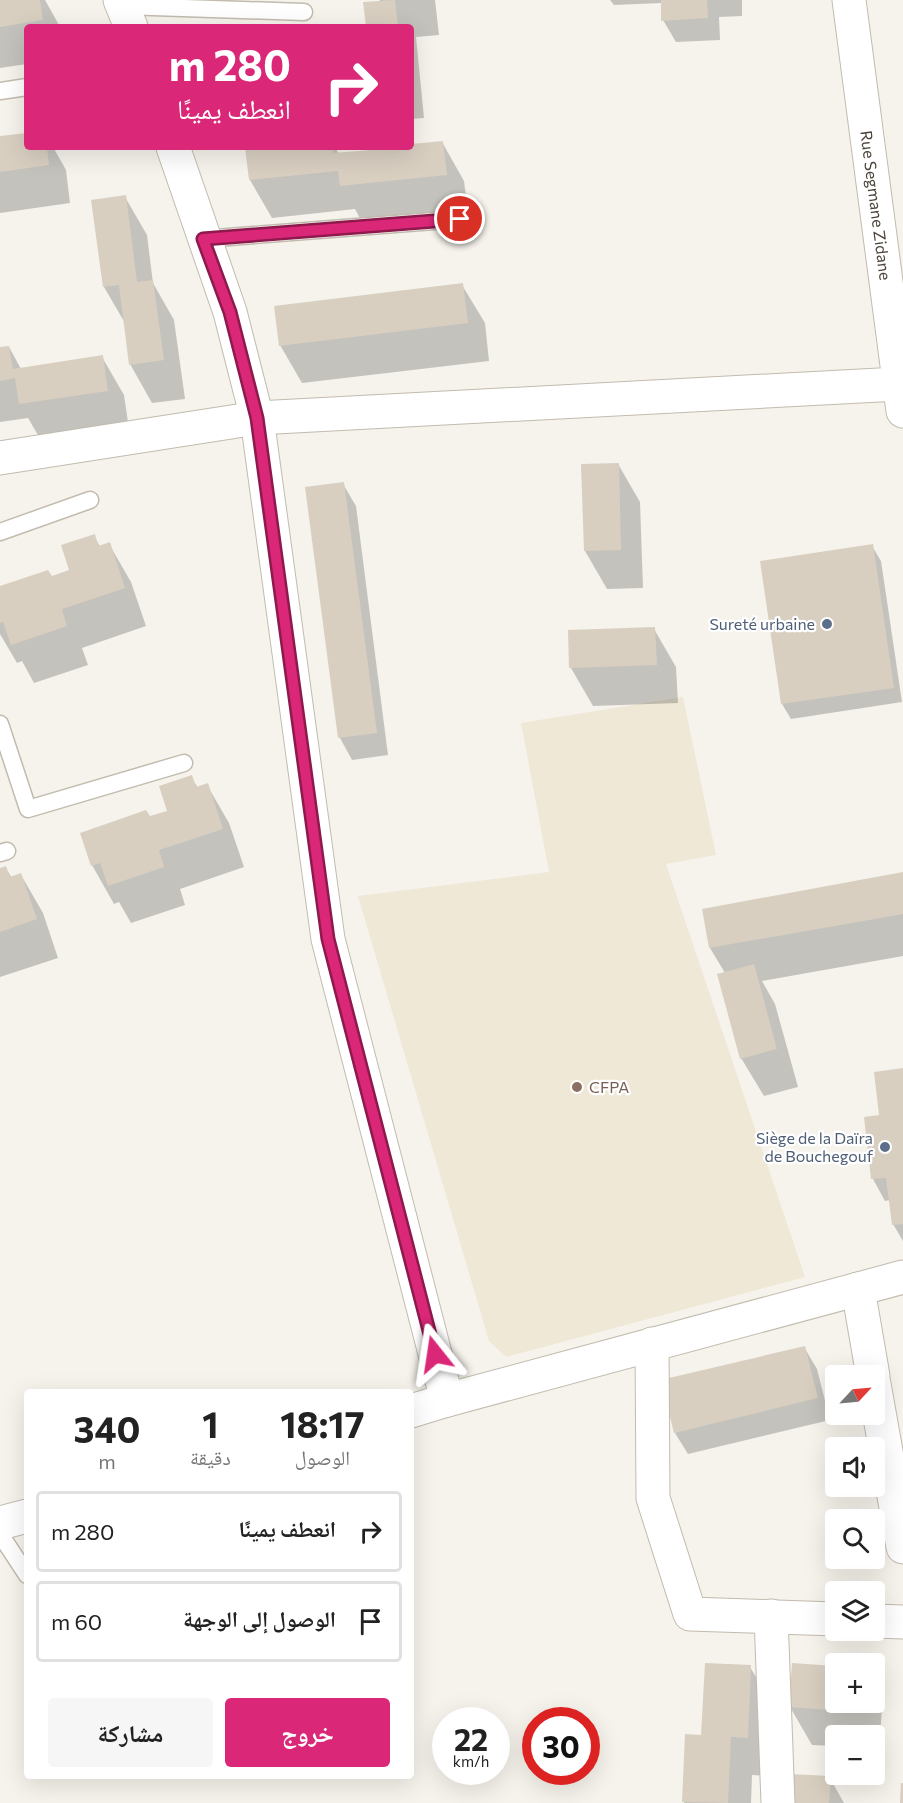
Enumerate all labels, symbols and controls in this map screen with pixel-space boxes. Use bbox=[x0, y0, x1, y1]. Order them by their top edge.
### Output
text: 280 m bbox=[169, 38, 291, 90]
icon: right bbox=[312, 48, 390, 126]
text: انعطف يمينًا bbox=[177, 92, 291, 125]
street label: Rue Segmane Zidane bbox=[857, 129, 896, 281]
pin bbox=[434, 193, 485, 244]
icon: arrive bbox=[443, 202, 476, 235]
place label: Sureté urbaine bbox=[709, 614, 815, 633]
marker: Sureté urbaine bbox=[820, 617, 834, 631]
place label: CFPA bbox=[589, 1077, 629, 1096]
marker: CFPA bbox=[570, 1080, 584, 1094]
place label: Siège de la Daïra de Bouchegouf bbox=[756, 1128, 874, 1165]
marker: Siège de la Daïra de Bouchegouf bbox=[878, 1140, 892, 1154]
position arrow bbox=[403, 1322, 467, 1386]
north arrow bbox=[825, 1365, 885, 1425]
map controls bbox=[825, 1365, 885, 1785]
text: 1 bbox=[202, 1401, 219, 1445]
text: 18:17 bbox=[280, 1401, 364, 1445]
text: 340 bbox=[74, 1406, 141, 1450]
button: sound bbox=[825, 1437, 885, 1497]
text: دقيقة bbox=[190, 1445, 231, 1469]
text: الوصول bbox=[295, 1445, 350, 1469]
text: m bbox=[98, 1449, 116, 1473]
button: search bbox=[825, 1509, 885, 1569]
text: انعطف يمينًا bbox=[238, 1515, 336, 1542]
icon: right bbox=[354, 1515, 387, 1548]
text: 280 m bbox=[51, 1518, 114, 1545]
button: layers bbox=[825, 1581, 885, 1641]
text: الوصول إلى الوجهة bbox=[183, 1605, 336, 1632]
icon: arrive bbox=[354, 1605, 387, 1638]
text: 60 m bbox=[51, 1608, 102, 1635]
button: + bbox=[825, 1653, 885, 1713]
button: مشاركة bbox=[48, 1698, 213, 1767]
button: خروج bbox=[225, 1698, 390, 1767]
speed limit sign: 30 bbox=[522, 1707, 600, 1785]
text: 22 bbox=[454, 1720, 488, 1757]
button: − bbox=[825, 1725, 885, 1785]
text: km/h bbox=[453, 1752, 489, 1770]

